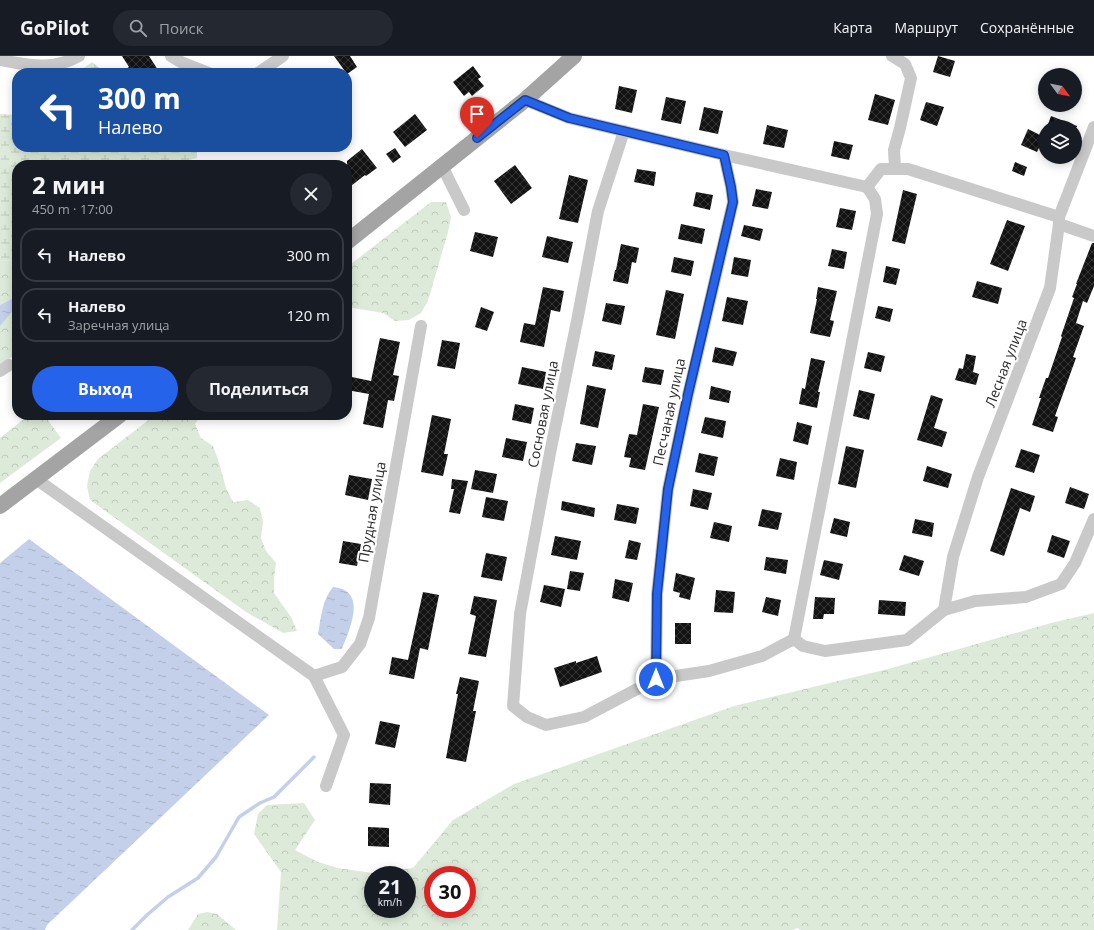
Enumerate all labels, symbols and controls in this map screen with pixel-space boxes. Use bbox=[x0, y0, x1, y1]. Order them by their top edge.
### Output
search box bbox=[113, 10, 393, 46]
text: GoPilot bbox=[20, 15, 89, 41]
icon: search bbox=[127, 17, 149, 39]
text: Поиск bbox=[159, 18, 203, 38]
text: Карта bbox=[833, 18, 872, 37]
text: Маршрут bbox=[894, 18, 958, 37]
text: Сохранённые bbox=[980, 18, 1074, 37]
north arrow bbox=[1038, 68, 1082, 112]
map controls bbox=[1038, 68, 1082, 164]
text: 300 m bbox=[98, 79, 181, 117]
icon: left bbox=[32, 84, 84, 136]
pin bbox=[460, 97, 494, 138]
icon: arrive bbox=[466, 103, 488, 125]
text: Налево bbox=[98, 115, 163, 139]
button: layers bbox=[1038, 120, 1082, 164]
text: 2 мин bbox=[32, 168, 105, 201]
button: close bbox=[290, 173, 332, 215]
text: 450 m · 17:00 bbox=[32, 200, 113, 218]
icon: left bbox=[34, 244, 56, 266]
text: Налево bbox=[68, 245, 126, 265]
text: 300 m bbox=[286, 245, 330, 265]
text: Налево bbox=[68, 296, 126, 316]
icon: left bbox=[34, 304, 56, 326]
text: 120 m bbox=[286, 305, 330, 325]
text: Заречная улица bbox=[68, 316, 170, 334]
street label: Лесная улица bbox=[980, 316, 1031, 410]
street label: Песчаная улица bbox=[648, 356, 689, 467]
street label: Сосновая улица bbox=[523, 359, 562, 469]
button: Выход bbox=[32, 366, 178, 412]
button: Поделиться bbox=[186, 366, 332, 412]
street label: Прудная улица bbox=[353, 460, 390, 564]
position arrow bbox=[635, 658, 677, 700]
speed limit sign: 30 bbox=[424, 866, 476, 918]
text: 21 bbox=[379, 873, 401, 900]
text: km/h bbox=[378, 895, 402, 909]

